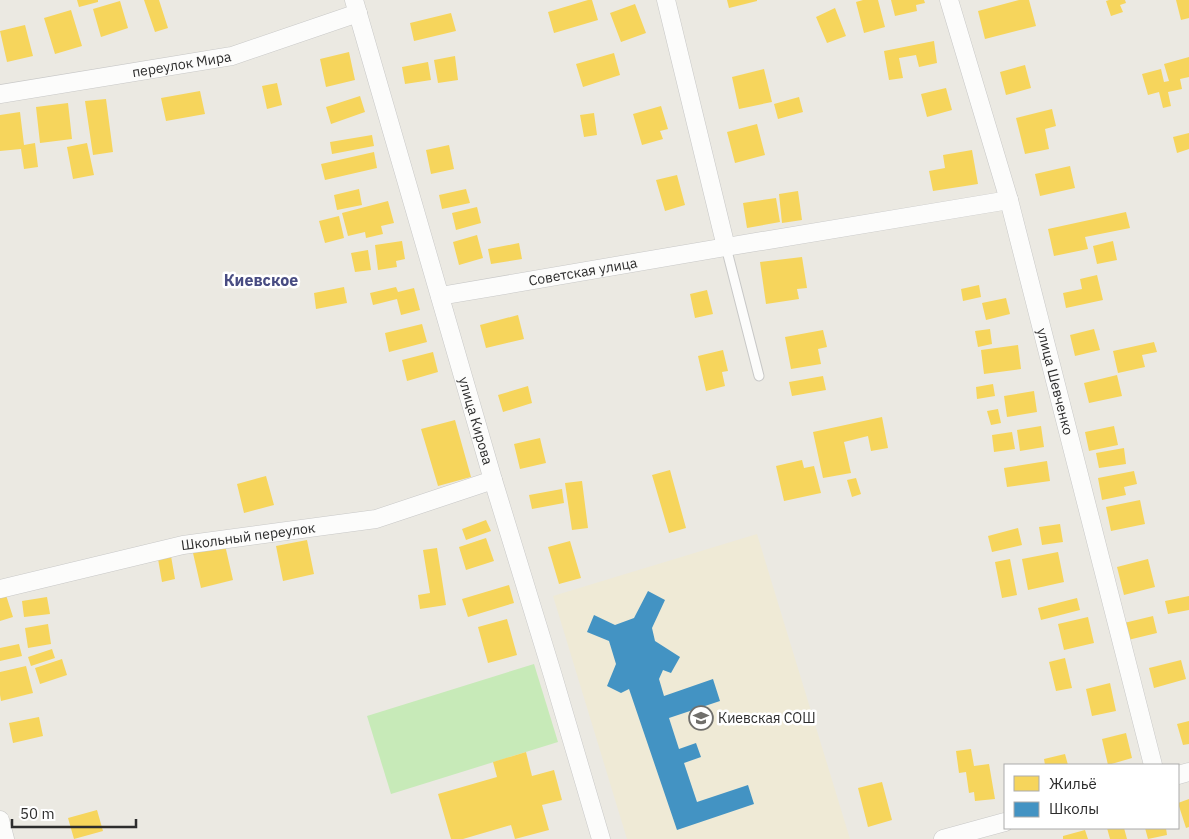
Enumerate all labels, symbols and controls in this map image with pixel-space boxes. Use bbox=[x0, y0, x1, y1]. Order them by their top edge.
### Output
street label: переулок Мира bbox=[131, 47, 233, 81]
street label: Советская улица bbox=[527, 253, 639, 290]
district label: Киевское bbox=[224, 270, 298, 290]
street label: улица Шевченко bbox=[1033, 326, 1078, 437]
street label: улица Кирова bbox=[455, 375, 497, 467]
street label: Школьный переулок bbox=[180, 518, 317, 554]
school or university icon: Киевская СОШ bbox=[688, 705, 714, 731]
place label: Киевская СОШ bbox=[718, 709, 816, 727]
legend bbox=[1004, 764, 1179, 829]
text: Жильё bbox=[1049, 774, 1097, 793]
scale bar bbox=[12, 796, 136, 828]
text: Школы bbox=[1049, 799, 1099, 818]
text: 50 m bbox=[20, 804, 55, 823]

